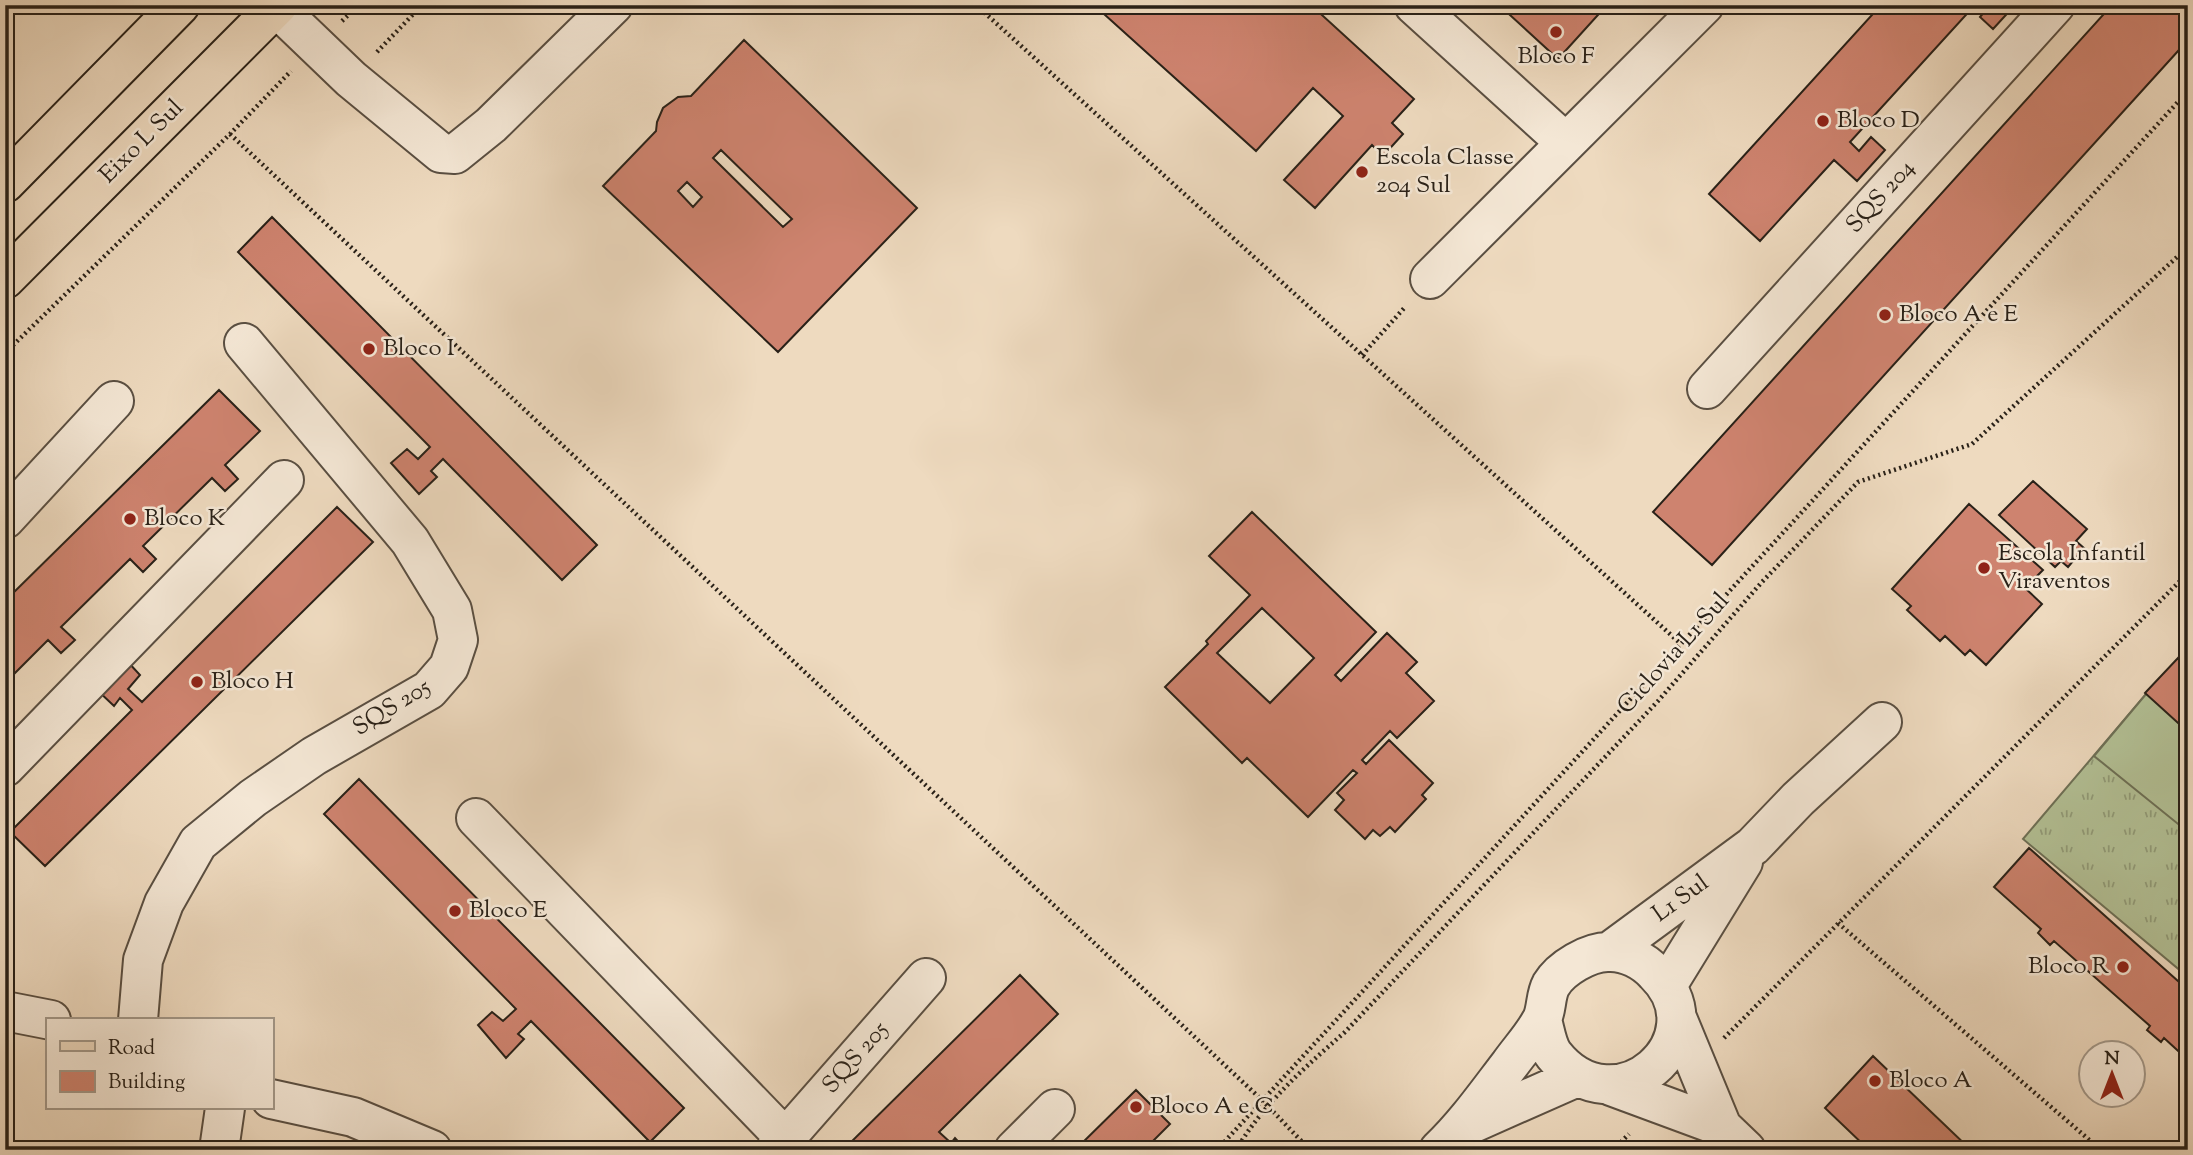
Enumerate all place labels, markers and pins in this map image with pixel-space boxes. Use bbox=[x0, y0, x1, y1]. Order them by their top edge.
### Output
marker: Bloco F bbox=[1548, 24, 1564, 40]
place label: Bloco F bbox=[1518, 40, 1594, 74]
place label: Bloco D bbox=[1837, 104, 1920, 138]
marker: Bloco D bbox=[1815, 113, 1831, 129]
place label: Escola Classe 204 Sul bbox=[1376, 141, 1514, 203]
marker: Escola Classe 204 Sul bbox=[1354, 164, 1370, 180]
place label: Bloco A e E bbox=[1899, 298, 2019, 332]
marker: Bloco A e E bbox=[1877, 307, 1893, 323]
place label: Bloco I bbox=[383, 332, 455, 366]
marker: Bloco I bbox=[361, 341, 377, 357]
place label: Bloco K bbox=[144, 502, 225, 536]
marker: Bloco K bbox=[122, 511, 138, 527]
place label: Escola Infantil Viraventos bbox=[1998, 537, 2146, 599]
marker: Escola Infantil Viraventos bbox=[1976, 560, 1992, 576]
place label: Bloco H bbox=[211, 665, 294, 699]
marker: Bloco H bbox=[189, 674, 205, 690]
place label: Bloco E bbox=[469, 894, 548, 928]
marker: Bloco E bbox=[447, 903, 463, 919]
place label: Bloco R bbox=[2028, 950, 2110, 984]
marker: Bloco R bbox=[2115, 959, 2131, 975]
place label: Bloco A bbox=[1889, 1064, 1973, 1098]
marker: Bloco A bbox=[1867, 1073, 1883, 1089]
place label: Bloco A e C bbox=[1150, 1090, 1274, 1124]
marker: Bloco A e C bbox=[1128, 1099, 1144, 1115]

